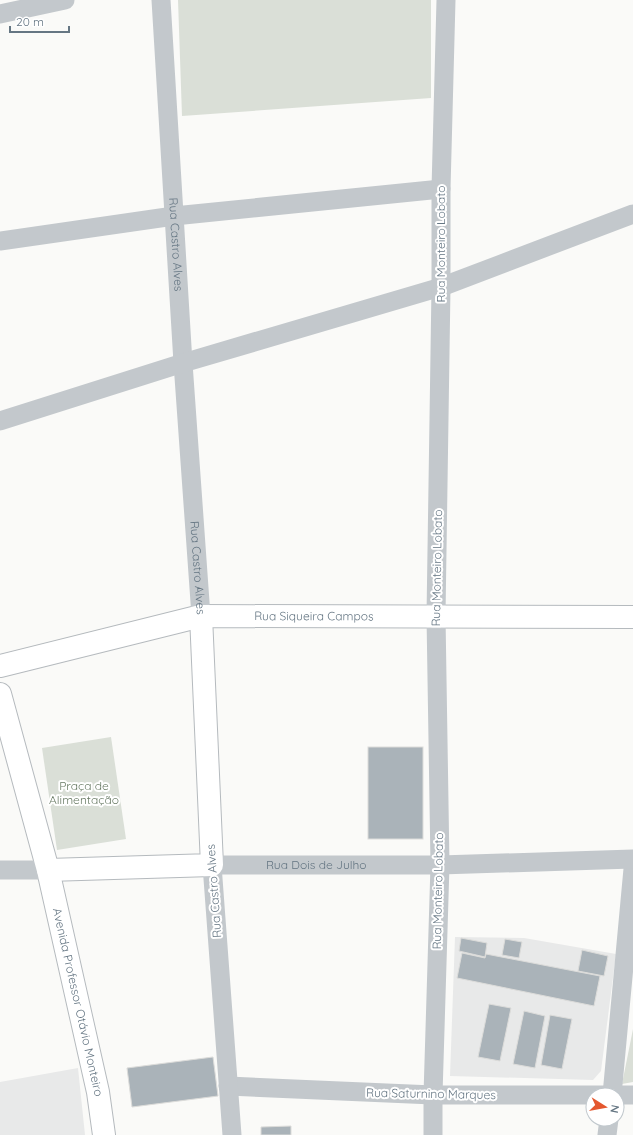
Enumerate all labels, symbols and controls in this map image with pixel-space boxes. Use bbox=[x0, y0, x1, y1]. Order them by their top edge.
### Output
scale bar bbox=[10, 8, 69, 34]
text: 20 m bbox=[16, 14, 44, 29]
street label: Rua Monteiro Lobato bbox=[433, 185, 448, 303]
street label: Rua Castro Alves bbox=[166, 197, 187, 292]
street label: Rua Monteiro Lobato bbox=[428, 509, 445, 627]
street label: Rua Castro Alves bbox=[187, 520, 209, 616]
street label: Rua Siqueira Campos bbox=[254, 608, 374, 623]
park label: Praça de Alimentação bbox=[49, 778, 119, 807]
street label: Rua Monteiro Lobato bbox=[429, 832, 446, 950]
street label: Rua Castro Alves bbox=[203, 843, 224, 938]
street label: Rua Dois de Julho bbox=[266, 857, 367, 872]
street label: Avenida Professor Otávio Monteiro bbox=[50, 906, 107, 1097]
street label: Rua Saturnino Marques bbox=[366, 1085, 496, 1102]
north arrow bbox=[585, 1087, 625, 1127]
text: N bbox=[607, 1104, 622, 1114]

